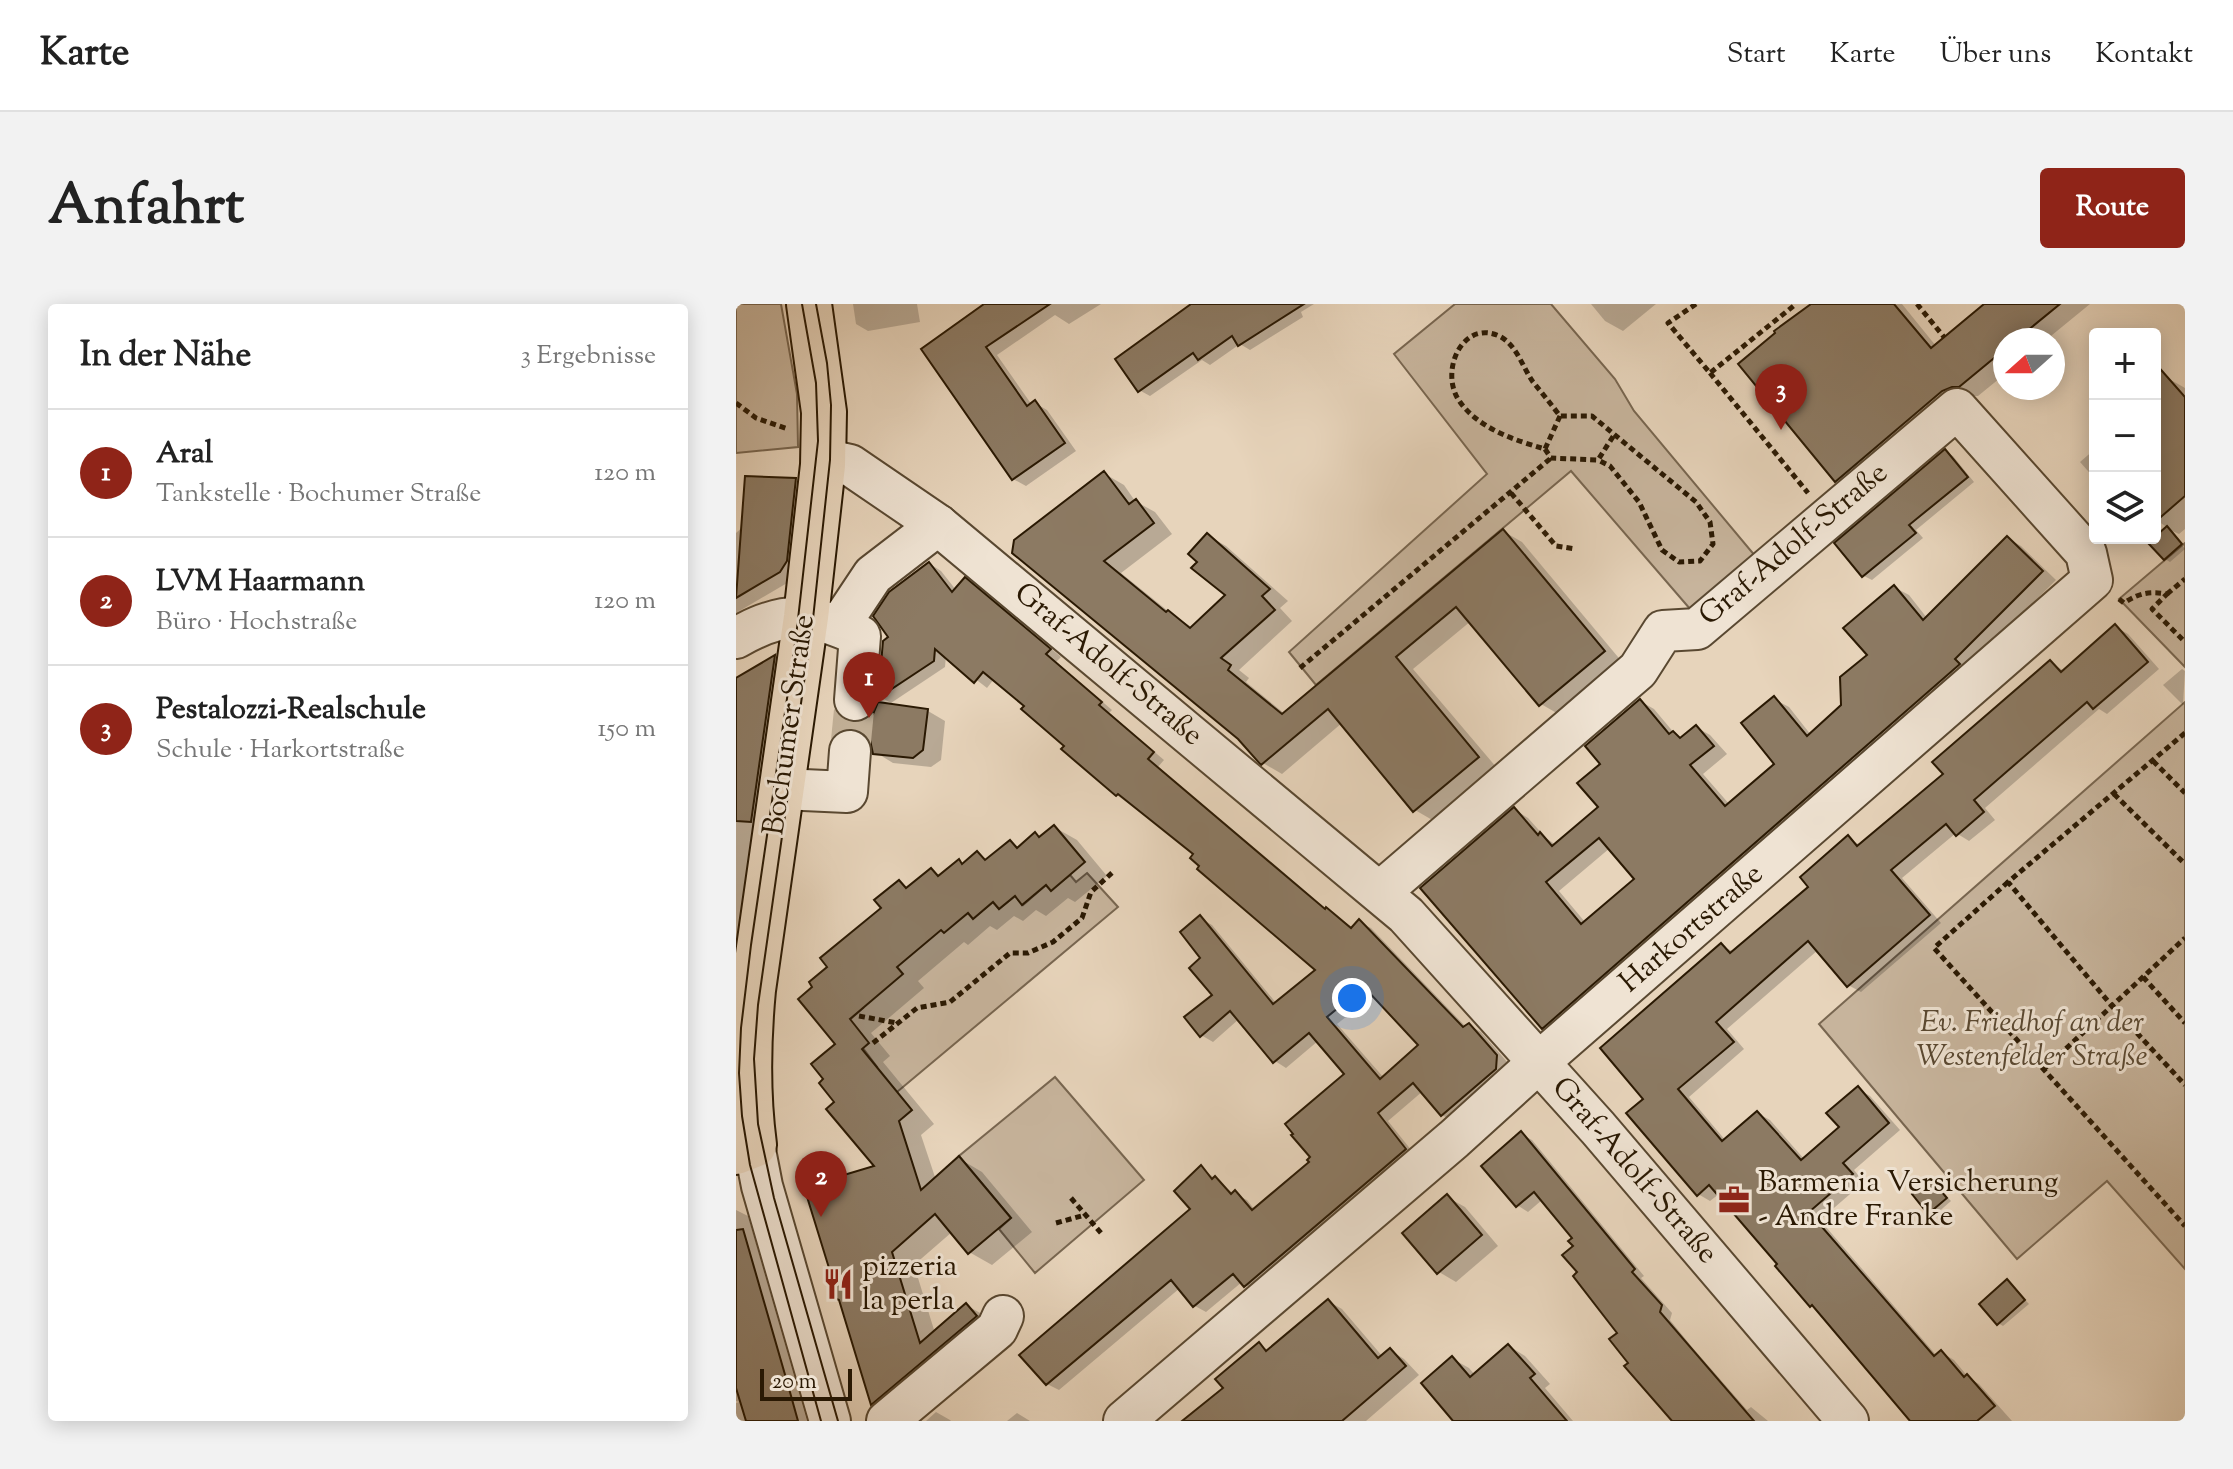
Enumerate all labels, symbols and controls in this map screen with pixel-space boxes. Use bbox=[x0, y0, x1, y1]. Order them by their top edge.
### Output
text: Karte bbox=[40, 28, 129, 82]
text: Start bbox=[1727, 35, 1786, 75]
text: Karte bbox=[1830, 35, 1896, 75]
text: Über uns bbox=[1940, 35, 2051, 75]
text: Kontakt bbox=[2095, 35, 2193, 75]
text: Anfahrt bbox=[48, 168, 244, 249]
button: Route bbox=[2040, 168, 2185, 248]
north arrow bbox=[1993, 328, 2065, 400]
map controls bbox=[2089, 328, 2161, 544]
button: + bbox=[2089, 328, 2161, 400]
text: In der Nähe bbox=[80, 332, 251, 381]
text: 3 Ergebnisse bbox=[521, 338, 656, 375]
pin: 3 bbox=[1755, 364, 1807, 430]
button: − bbox=[2089, 400, 2161, 472]
text: Aral bbox=[156, 433, 213, 476]
street label: Graf-Adolf-Straße bbox=[1690, 453, 1898, 637]
text: 1 bbox=[102, 455, 110, 492]
text: 120 m bbox=[594, 455, 656, 492]
button: layers bbox=[2089, 472, 2161, 544]
text: Tankstelle · Bochumer Straße bbox=[156, 476, 481, 513]
text: LVM Haarmann bbox=[156, 561, 365, 604]
street label: Graf-Adolf-Straße bbox=[1004, 573, 1212, 757]
text: 2 bbox=[100, 583, 112, 620]
text: 120 m bbox=[594, 583, 656, 620]
text: Büro · Hochstraße bbox=[156, 604, 357, 641]
street label: Bochumer Straße bbox=[753, 612, 827, 838]
pin: 1 bbox=[843, 652, 895, 718]
text: Pestalozzi-Realschule bbox=[156, 689, 426, 732]
text: 3 bbox=[101, 711, 111, 748]
text: 150 m bbox=[597, 711, 656, 748]
text: Schule · Harkortstraße bbox=[156, 732, 405, 769]
street label: Harkortstraße bbox=[1610, 854, 1774, 1004]
your location bbox=[1332, 978, 1372, 1018]
park label: Ev. Friedhof an der Westenfelder Straße bbox=[1916, 1002, 2148, 1079]
street label: Graf-Adolf-Straße bbox=[1541, 1068, 1727, 1274]
pin: 2 bbox=[795, 1151, 847, 1217]
place label: Barmenia Versicherung - Andre Franke bbox=[1758, 1162, 2058, 1239]
office icon: Barmenia Versicherung - Andre Franke bbox=[1717, 1183, 1751, 1217]
place label: pizzeria la perla bbox=[862, 1246, 958, 1323]
restaurant icon: pizzeria la perla bbox=[821, 1267, 855, 1301]
scale bar bbox=[760, 1365, 852, 1401]
text: 20 m bbox=[772, 1367, 817, 1399]

